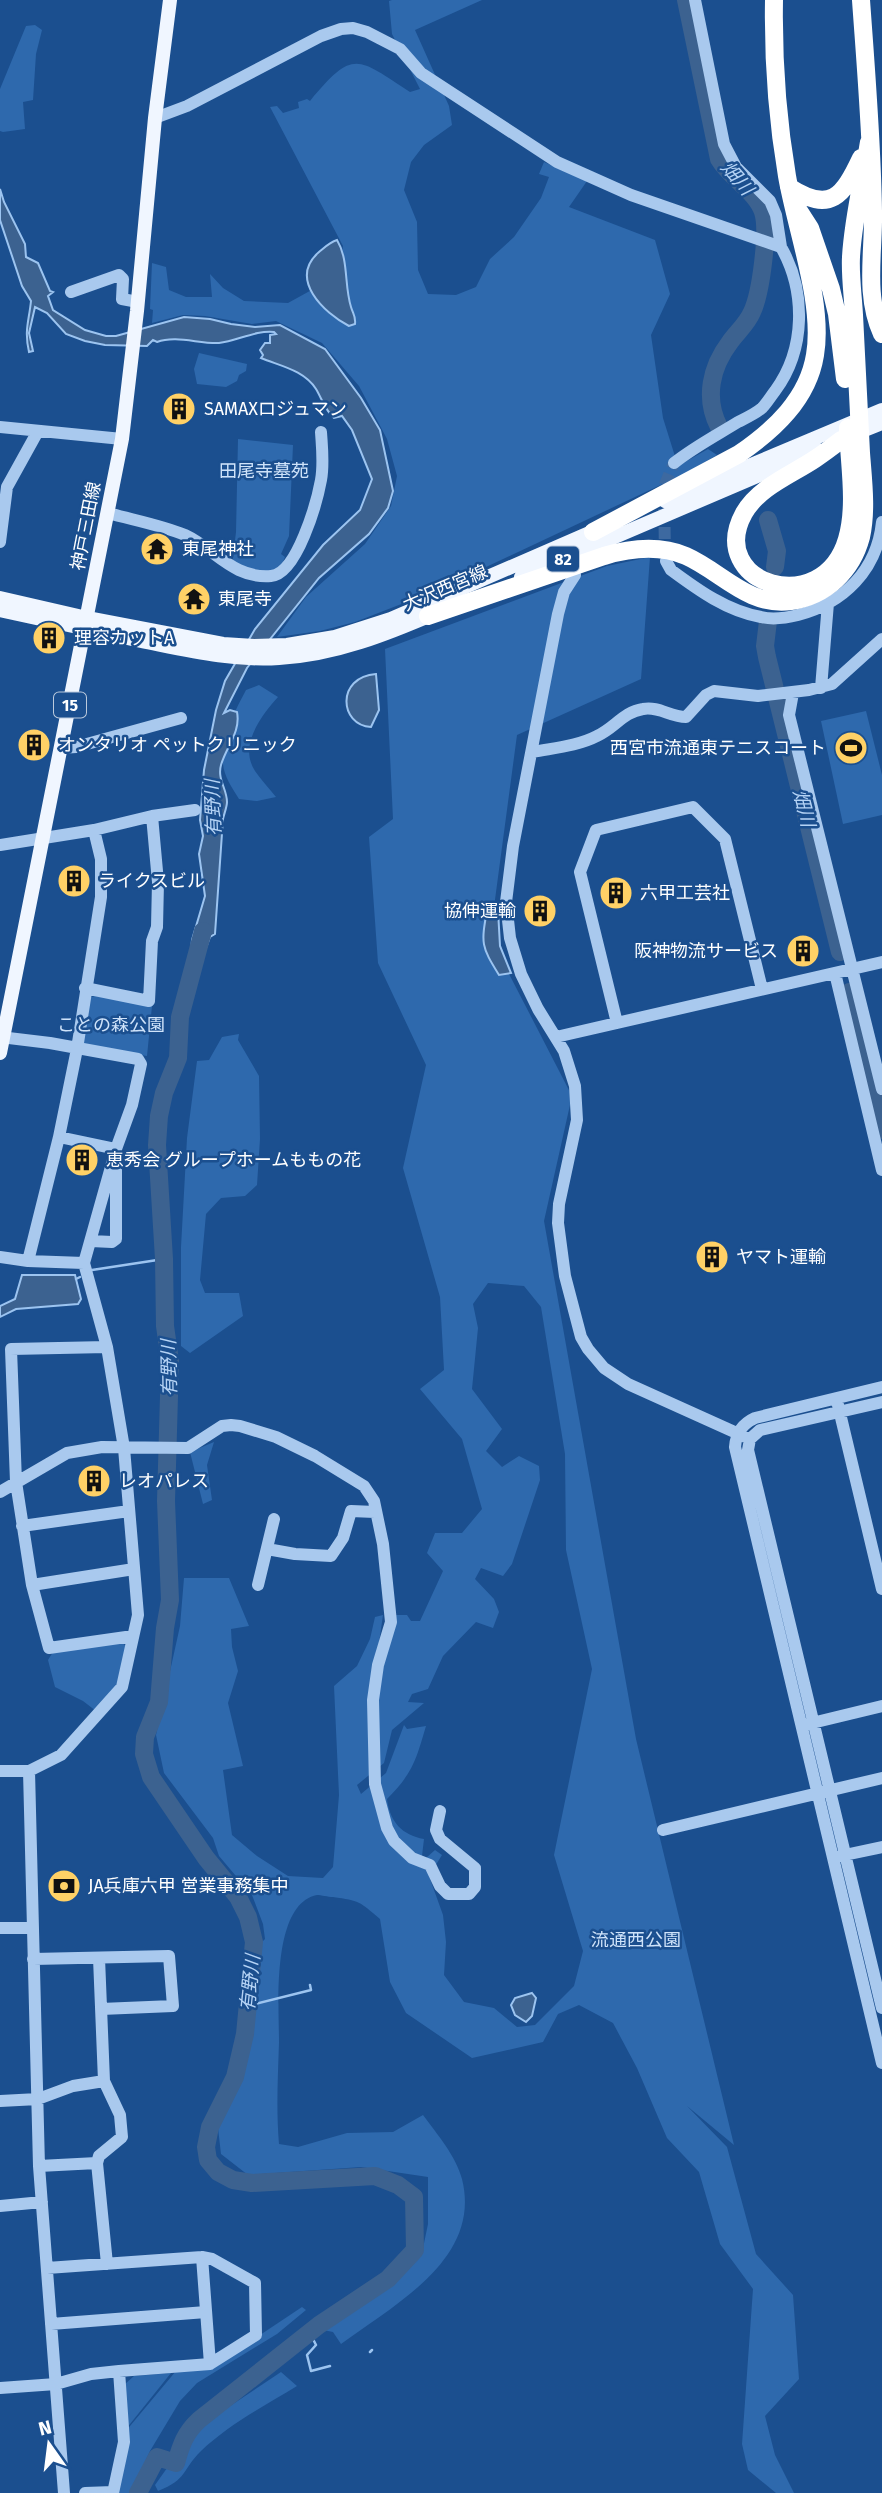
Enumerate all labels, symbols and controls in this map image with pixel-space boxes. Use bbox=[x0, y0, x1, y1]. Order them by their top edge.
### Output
water label: 畑川 bbox=[716, 156, 759, 201]
building icon: SAMAXロジュマン bbox=[160, 390, 198, 428]
place label: SAMAXロジュマン bbox=[204, 398, 347, 420]
park label: 田尾寺墓苑 bbox=[219, 460, 309, 482]
street label: 神戸三田線 bbox=[67, 480, 105, 572]
temple icon: 東尾神社 bbox=[138, 530, 176, 568]
place label: 東尾神社 bbox=[182, 538, 254, 560]
road number: 82 bbox=[547, 546, 579, 572]
street label: 大沢西宮線 bbox=[399, 560, 491, 616]
temple icon: 東尾寺 bbox=[175, 580, 213, 618]
place label: 東尾寺 bbox=[218, 588, 272, 610]
building icon: 理容カットA bbox=[30, 619, 68, 657]
place label: 理容カットA bbox=[74, 627, 175, 649]
road number: 15 bbox=[54, 692, 86, 718]
building icon: オンタリオ ペットクリニック bbox=[15, 726, 53, 764]
sports icon: 西宮市流通東テニスコート bbox=[832, 729, 870, 767]
place label: オンタリオ ペットクリニック bbox=[58, 734, 297, 756]
place label: 西宮市流通東テニスコート bbox=[610, 737, 826, 759]
water label: 有野川 bbox=[200, 777, 225, 837]
water label: 畑川 bbox=[788, 787, 820, 831]
building icon: ライクスビル bbox=[55, 862, 93, 900]
place label: ライクスビル bbox=[98, 870, 205, 892]
building icon: 六甲工芸社 bbox=[597, 874, 635, 912]
place label: 六甲工芸社 bbox=[640, 882, 730, 904]
building icon: 協伸運輸 bbox=[521, 892, 559, 930]
place label: 協伸運輸 bbox=[444, 900, 516, 922]
building icon: 阪神物流サービス bbox=[784, 932, 822, 970]
place label: 阪神物流サービス bbox=[634, 940, 778, 962]
park label: ことの森公園 bbox=[57, 1014, 165, 1036]
building icon: 恵秀会 グループホームももの花 bbox=[63, 1141, 101, 1179]
place label: 恵秀会 グループホームももの花 bbox=[106, 1149, 361, 1171]
building icon: ヤマト運輸 bbox=[693, 1238, 731, 1276]
place label: ヤマト運輸 bbox=[736, 1246, 826, 1268]
water label: 有野川 bbox=[157, 1337, 181, 1397]
building icon: レオパレス bbox=[75, 1462, 113, 1500]
place label: レオパレス bbox=[119, 1470, 209, 1492]
bank icon: JA兵庫六甲 営業事務集中 bbox=[45, 1867, 83, 1905]
place label: JA兵庫六甲 営業事務集中 bbox=[88, 1875, 289, 1897]
park label: 流通西公園 bbox=[591, 1929, 681, 1951]
water label: 有野川 bbox=[236, 1951, 265, 2013]
north arrow bbox=[14, 2409, 84, 2479]
text: N bbox=[36, 2415, 54, 2441]

